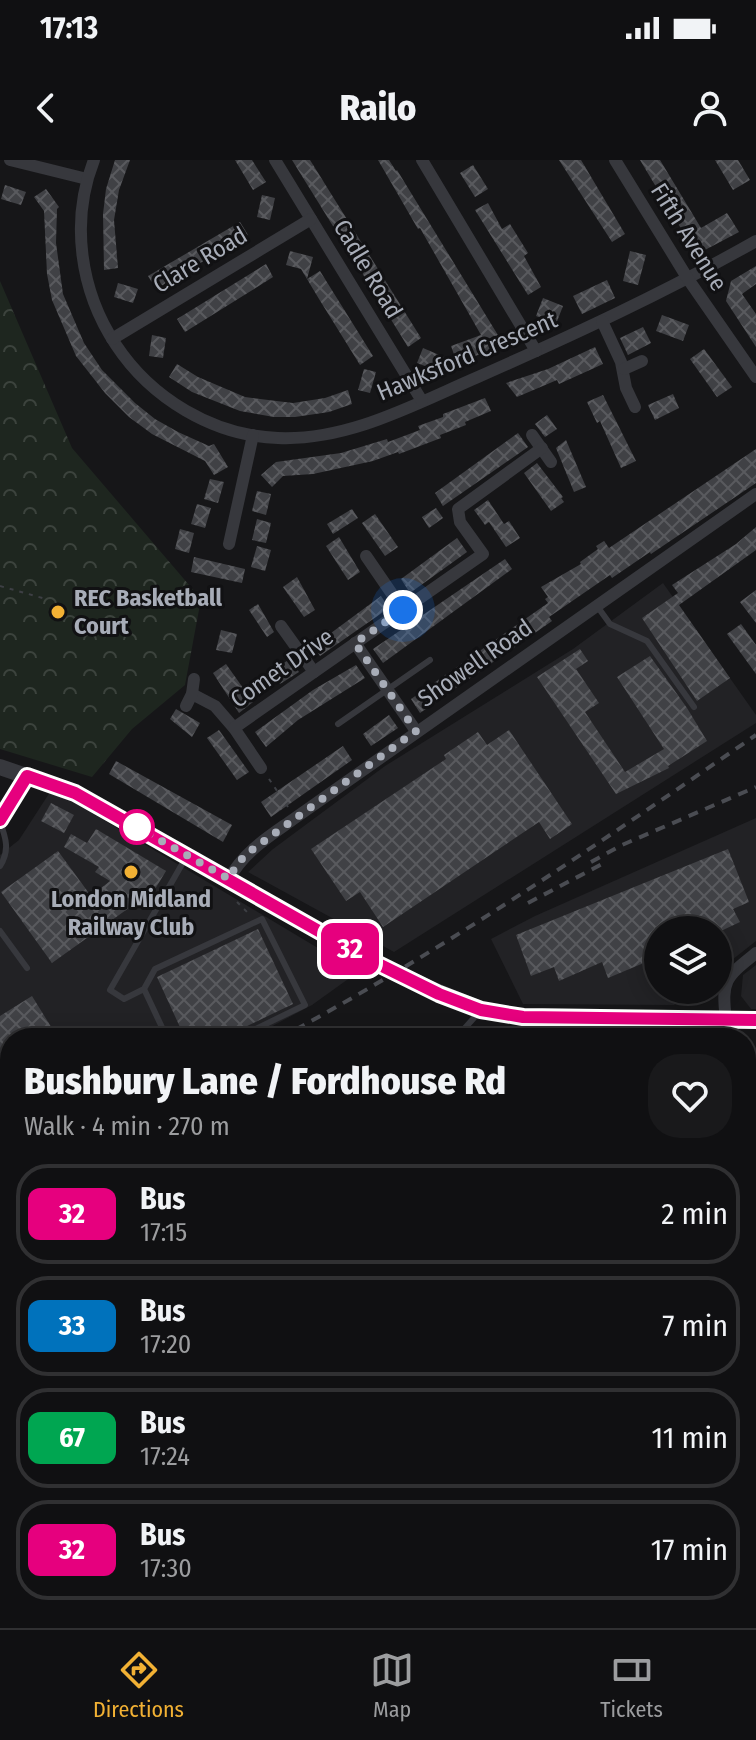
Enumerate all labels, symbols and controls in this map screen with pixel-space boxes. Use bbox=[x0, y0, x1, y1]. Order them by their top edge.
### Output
text: 17:13 bbox=[40, 10, 98, 46]
icon: back bbox=[24, 86, 68, 130]
text: Railo bbox=[340, 86, 416, 130]
icon: person bbox=[688, 86, 732, 130]
street label: Fifth Avenue bbox=[645, 178, 733, 296]
street label: Cadle Road bbox=[328, 215, 408, 323]
street label: Clare Road bbox=[148, 221, 252, 299]
street label: Hawksford Crescent bbox=[373, 305, 561, 407]
place label: REC Basketball Court bbox=[74, 584, 222, 640]
your location bbox=[383, 590, 423, 630]
marker: REC Basketball Court bbox=[49, 603, 67, 621]
street label: Showell Road bbox=[413, 613, 537, 713]
street label: Comet Drive bbox=[225, 622, 339, 714]
unlabelled marker bbox=[120, 810, 154, 844]
marker: London Midland Railway Club bbox=[122, 863, 140, 881]
place label: London Midland Railway Club bbox=[51, 885, 211, 941]
map controls bbox=[644, 916, 732, 1004]
button: layers bbox=[644, 916, 732, 1004]
line badge: 32 bbox=[314, 923, 386, 975]
text: 32 bbox=[337, 932, 363, 965]
button: heart bbox=[648, 1054, 732, 1138]
text: Bushbury Lane / Fordhouse Rd bbox=[24, 1058, 506, 1104]
text: Walk · 4 min · 270 m bbox=[24, 1111, 230, 1142]
text: Bus bbox=[140, 1181, 185, 1217]
text: 2 min bbox=[661, 1196, 728, 1232]
text: 32 bbox=[59, 1197, 85, 1230]
text: 17:15 bbox=[140, 1217, 187, 1248]
text: Bus bbox=[140, 1293, 185, 1329]
text: 7 min bbox=[662, 1308, 728, 1344]
text: 33 bbox=[59, 1309, 85, 1342]
text: 17:20 bbox=[140, 1329, 191, 1360]
text: Bus bbox=[140, 1405, 185, 1441]
text: 11 min bbox=[652, 1420, 728, 1456]
text: 67 bbox=[59, 1421, 85, 1454]
text: 17:24 bbox=[140, 1441, 190, 1472]
text: Bus bbox=[140, 1517, 185, 1553]
text: 17 min bbox=[651, 1532, 728, 1568]
text: 32 bbox=[59, 1533, 85, 1566]
text: 17:30 bbox=[140, 1553, 192, 1584]
tab: Directions bbox=[93, 1648, 184, 1723]
tab: Map bbox=[370, 1648, 414, 1723]
tab: Tickets bbox=[600, 1648, 663, 1723]

